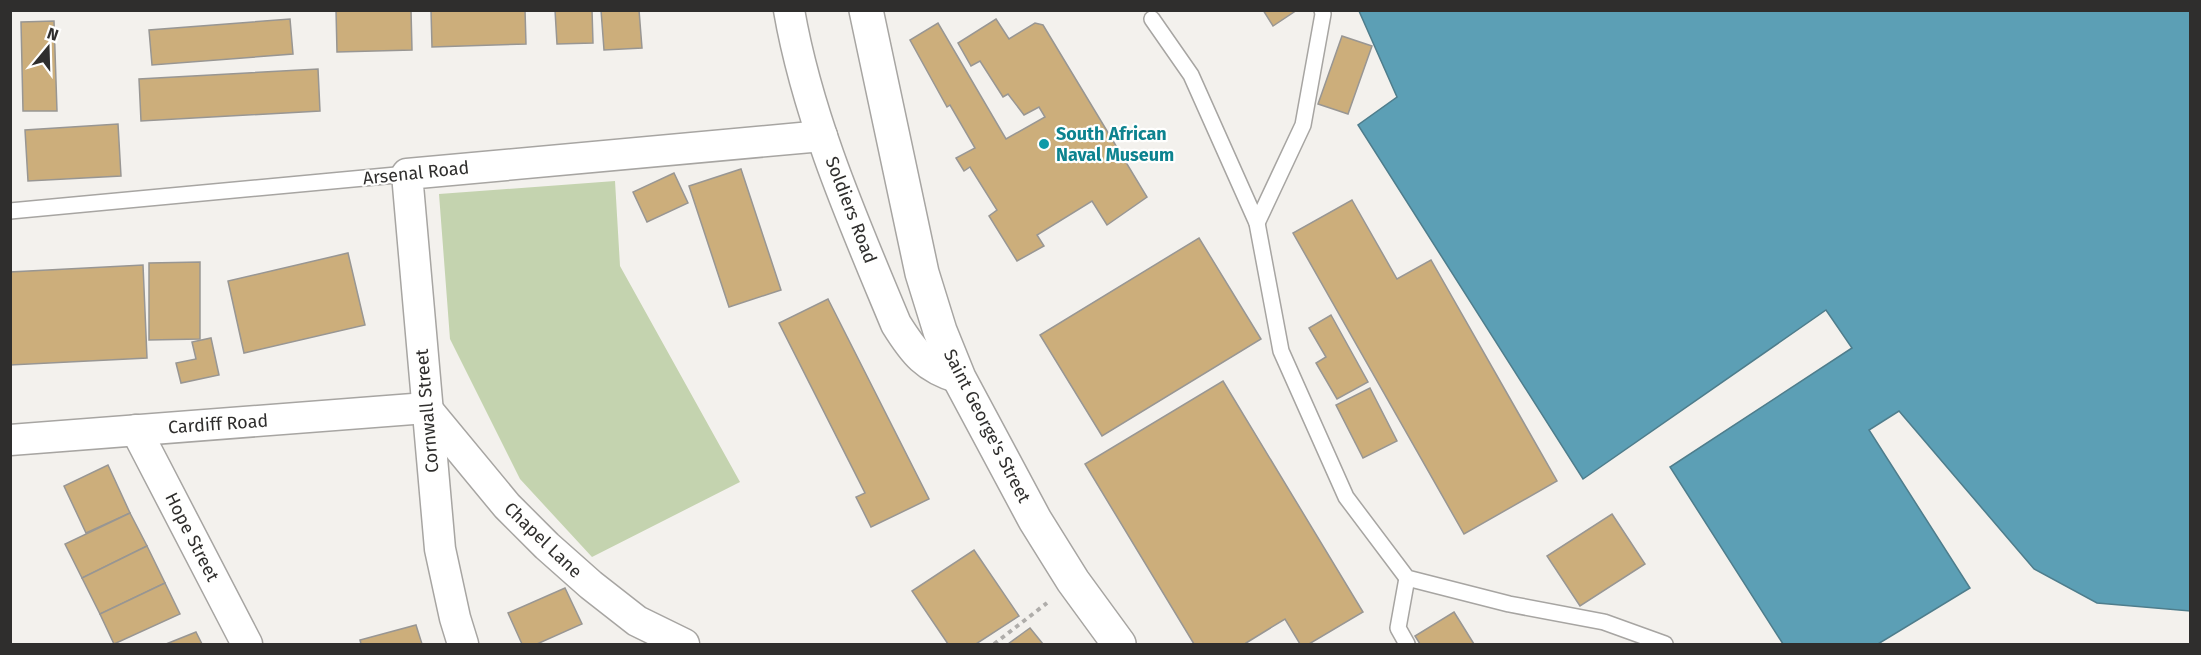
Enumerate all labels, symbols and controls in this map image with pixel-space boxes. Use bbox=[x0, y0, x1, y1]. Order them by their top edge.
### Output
north arrow bbox=[18, 18, 78, 78]
text: N bbox=[45, 24, 61, 45]
place label: South African Naval Museum bbox=[1056, 123, 1174, 166]
marker: South African Naval Museum bbox=[1037, 137, 1051, 151]
street label: Soldiers Road bbox=[821, 154, 881, 266]
street label: Arsenal Road bbox=[362, 156, 470, 190]
street label: Saint George's Street bbox=[939, 346, 1035, 507]
street label: Cornwall Street bbox=[411, 348, 443, 474]
street label: Cardiff Road bbox=[167, 410, 269, 438]
street label: Hope Street bbox=[160, 489, 224, 586]
street label: Chapel Lane bbox=[499, 497, 587, 583]

